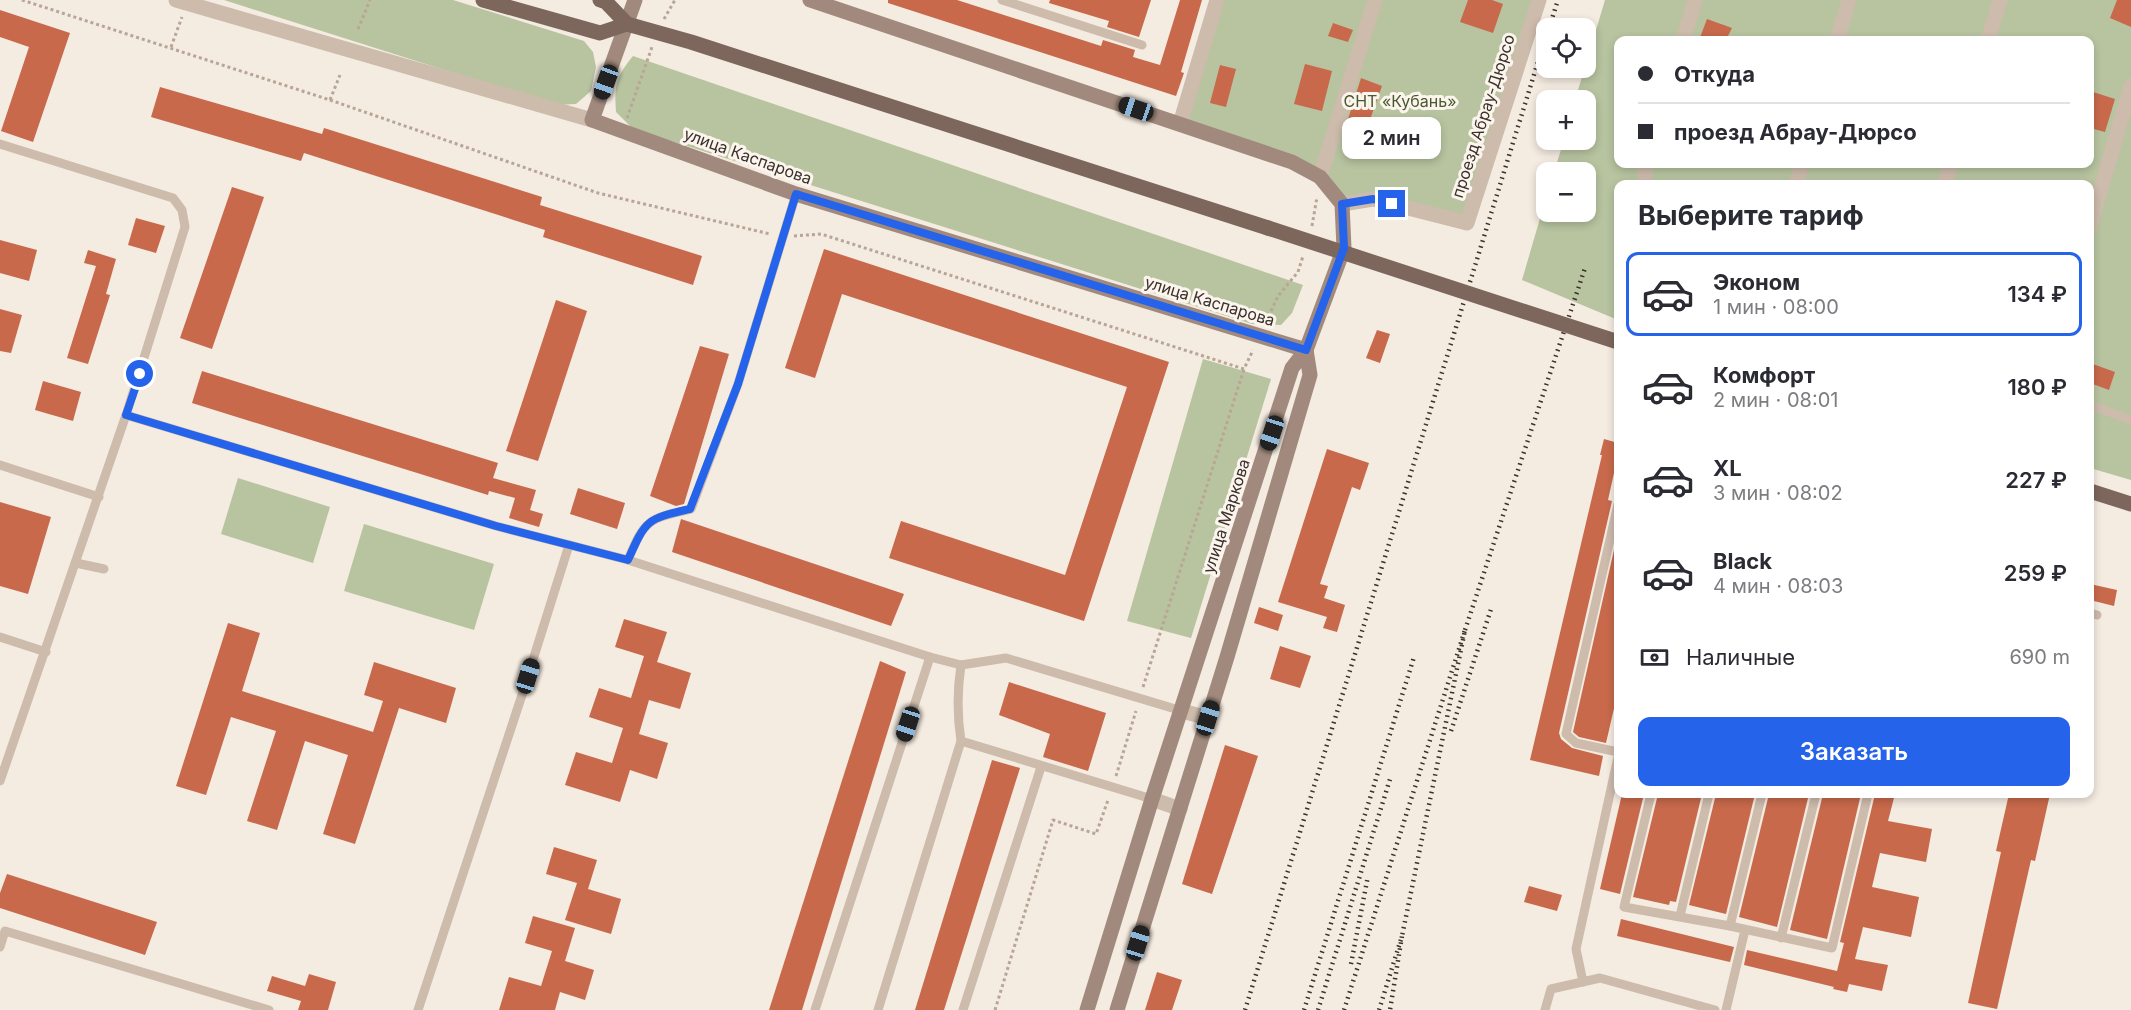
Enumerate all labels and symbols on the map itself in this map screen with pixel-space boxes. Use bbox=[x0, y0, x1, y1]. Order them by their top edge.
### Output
street label: проезд Абрау-Дюрсо bbox=[1447, 32, 1519, 200]
car bbox=[591, 62, 621, 102]
park label: СНТ «Кубань» bbox=[1343, 91, 1457, 111]
car bbox=[1116, 95, 1156, 123]
callout: 2 мин bbox=[1342, 117, 1442, 159]
street label: улица Каспарова bbox=[681, 124, 815, 188]
route end bbox=[1378, 190, 1405, 217]
street label: улица Каспарова bbox=[1143, 272, 1277, 330]
route start bbox=[126, 360, 153, 387]
car bbox=[1258, 413, 1286, 453]
street label: улица Маркова bbox=[1198, 456, 1254, 576]
car bbox=[514, 656, 542, 696]
car bbox=[1194, 698, 1222, 738]
car bbox=[894, 704, 922, 744]
car bbox=[1124, 923, 1152, 963]

